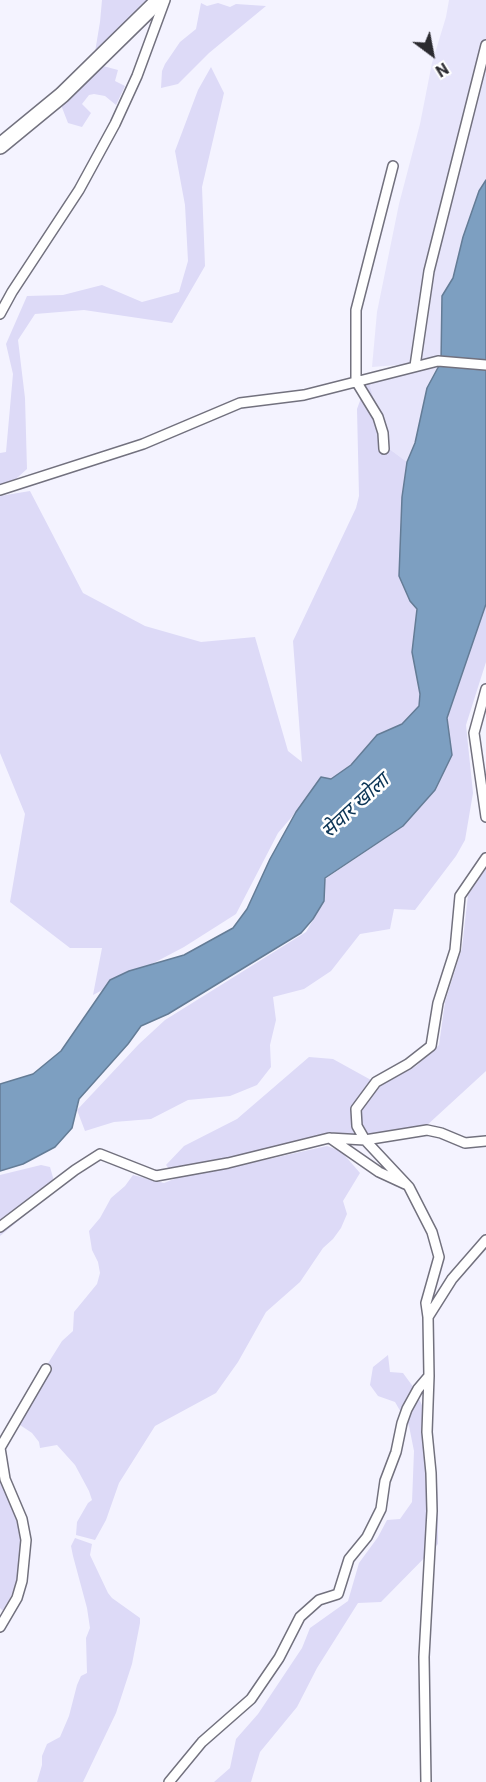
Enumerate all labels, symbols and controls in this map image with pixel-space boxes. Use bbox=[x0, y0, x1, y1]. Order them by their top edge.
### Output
north arrow bbox=[402, 24, 462, 84]
text: N bbox=[432, 59, 452, 81]
water label: सेवार खोला bbox=[317, 770, 395, 844]

